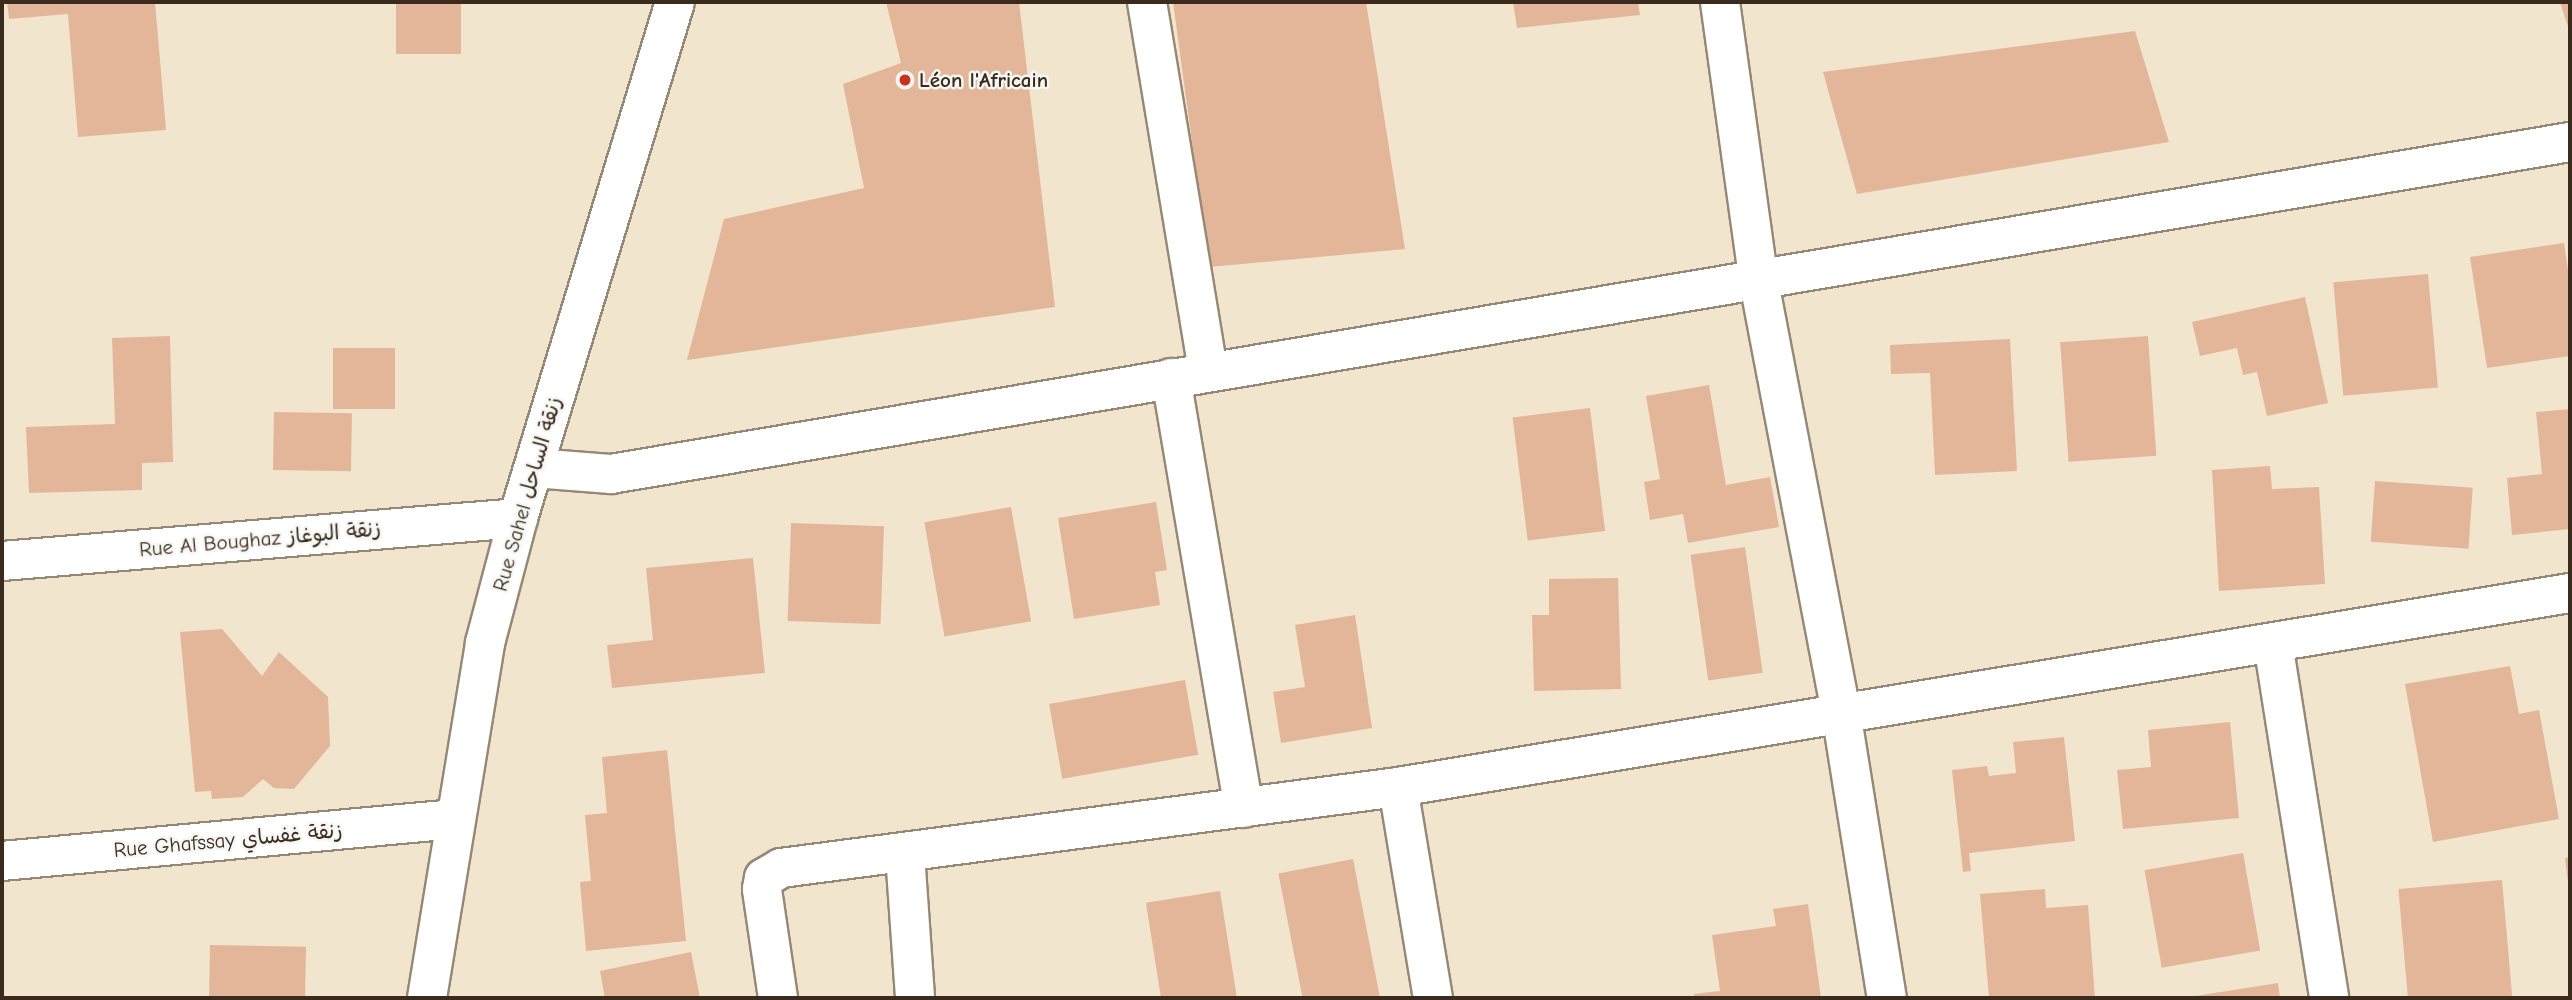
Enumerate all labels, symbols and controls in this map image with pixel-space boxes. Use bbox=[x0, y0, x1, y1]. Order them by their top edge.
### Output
place label: Léon l'Africain bbox=[919, 67, 1048, 93]
marker: Léon l'Africain bbox=[897, 72, 913, 88]
street label: Rue Sahel زنقة الساحل bbox=[487, 394, 567, 594]
street label: Rue Al Boughaz زنقة البوغاز bbox=[138, 516, 382, 562]
street label: Rue Ghafssay زنقة غفساي bbox=[113, 817, 343, 863]

